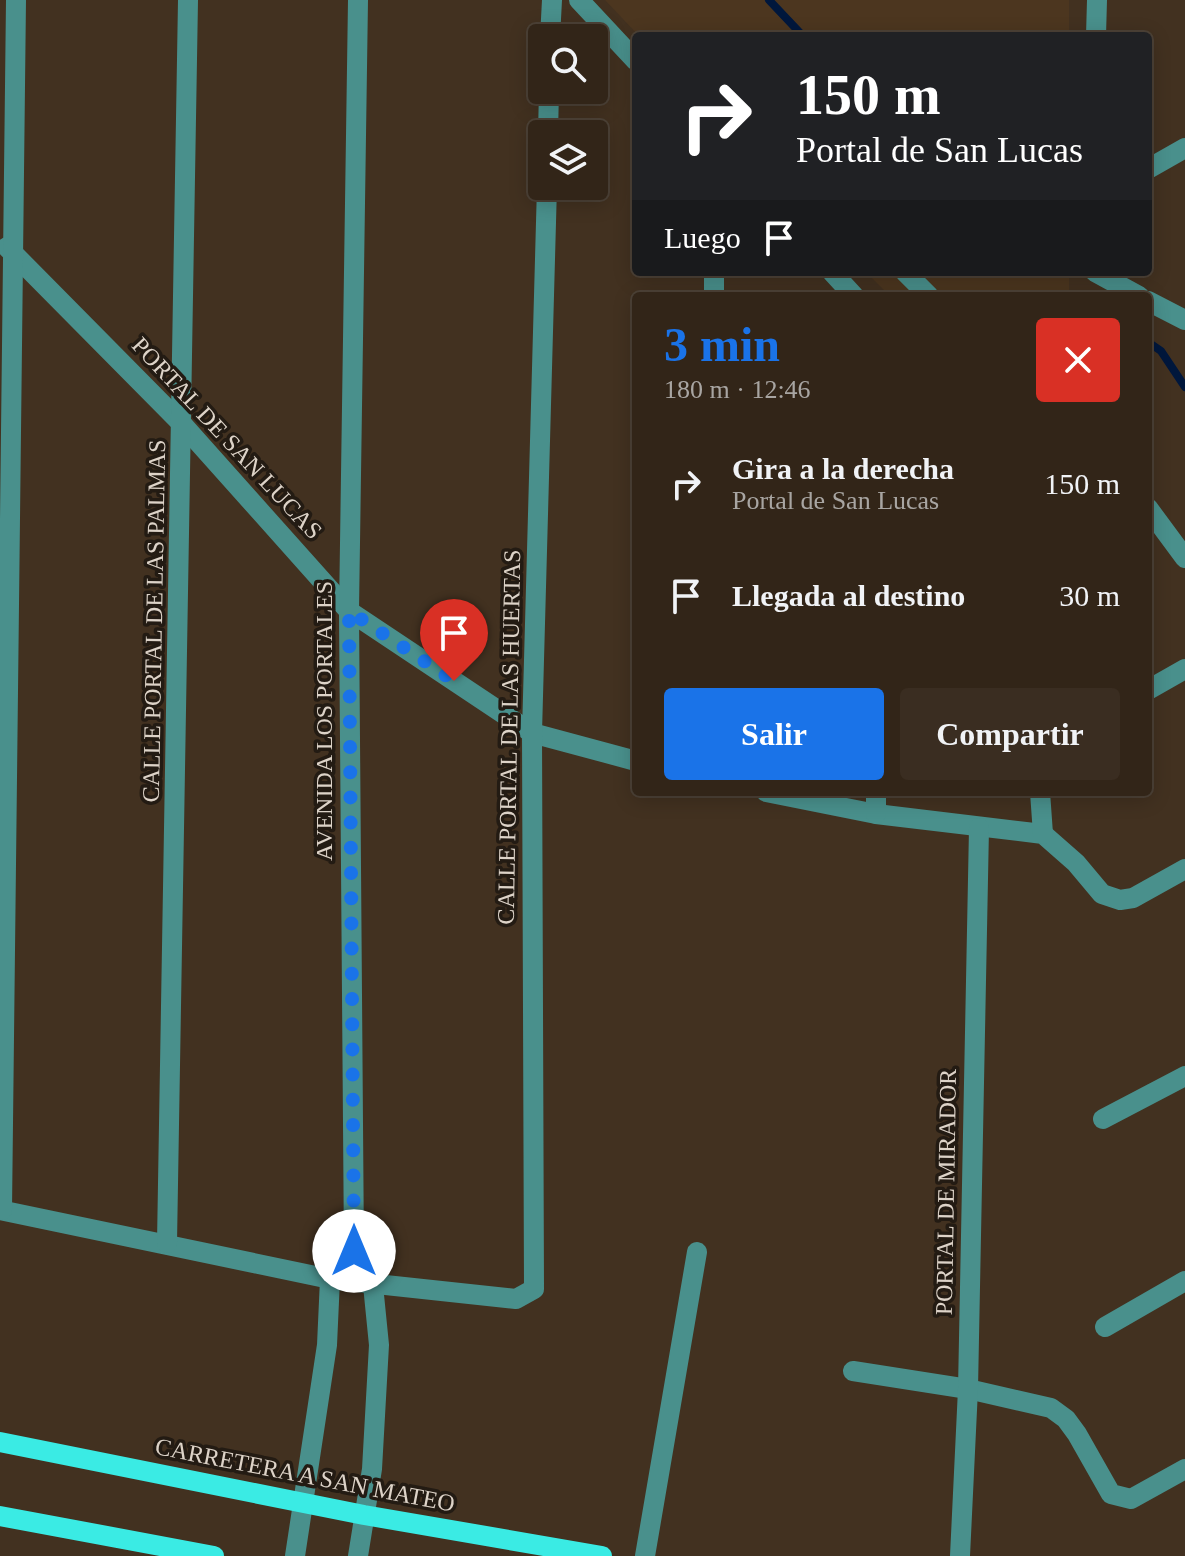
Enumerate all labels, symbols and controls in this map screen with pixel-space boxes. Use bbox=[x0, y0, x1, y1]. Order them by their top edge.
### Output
map controls bbox=[528, 24, 608, 200]
button: search bbox=[528, 24, 608, 104]
icon: right bbox=[664, 64, 768, 168]
text: 150 m bbox=[796, 64, 941, 126]
button: layers bbox=[528, 120, 608, 200]
text: Portal de San Lucas bbox=[796, 130, 1083, 170]
icon: arrive bbox=[757, 216, 801, 260]
text: Luego bbox=[664, 221, 741, 254]
text: 3 min bbox=[664, 318, 780, 371]
button: close bbox=[1036, 318, 1120, 402]
street label: PORTAL DE SAN LUCAS bbox=[127, 332, 327, 544]
text: 180 m · 12:46 bbox=[664, 375, 811, 404]
street label: CALLE PORTAL DE LAS PALMAS bbox=[138, 439, 170, 803]
text: Gira a la derecha bbox=[732, 452, 954, 485]
icon: right bbox=[664, 462, 708, 506]
text: 150 m bbox=[1044, 467, 1120, 500]
text: Portal de San Lucas bbox=[732, 486, 939, 515]
street label: CALLE PORTAL DE LAS HUERTAS bbox=[493, 549, 525, 925]
icon: arrive bbox=[664, 574, 708, 618]
text: Llegada al destino bbox=[732, 579, 965, 612]
text: 30 m bbox=[1059, 579, 1120, 612]
street label: AVENIDA LOS PORTALES bbox=[311, 581, 337, 861]
pin bbox=[420, 599, 488, 681]
icon: arrive bbox=[432, 611, 476, 655]
button: Salir bbox=[664, 688, 884, 780]
button: Compartir bbox=[900, 688, 1120, 780]
street label: PORTAL DE MIRADOR bbox=[931, 1069, 961, 1315]
position arrow bbox=[312, 1209, 396, 1293]
street label: CARRETERA A SAN MATEO bbox=[153, 1433, 457, 1517]

